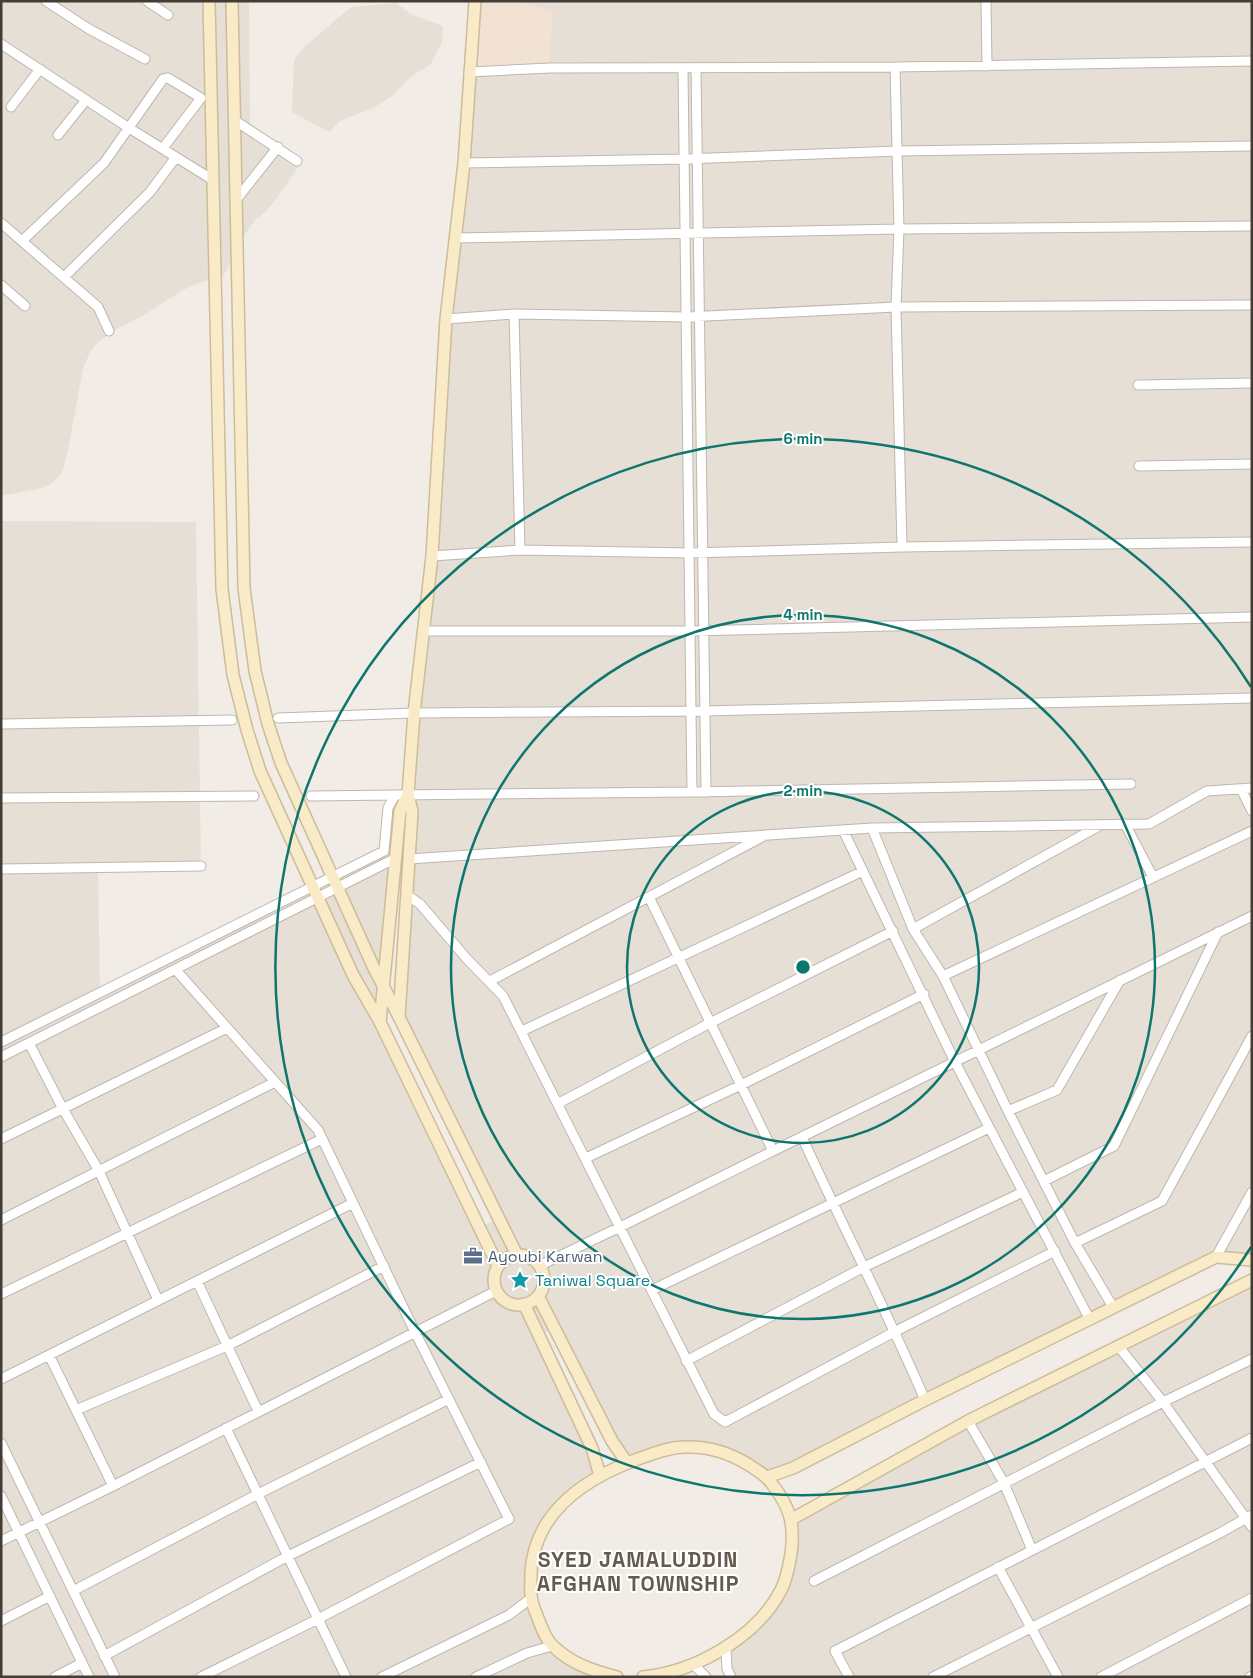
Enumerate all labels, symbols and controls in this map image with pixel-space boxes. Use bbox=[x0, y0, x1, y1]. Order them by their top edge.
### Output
text: 6 min bbox=[783, 429, 823, 448]
text: 4 min bbox=[783, 605, 823, 624]
text: 2 min bbox=[784, 781, 822, 800]
centre of rings bbox=[794, 958, 812, 976]
office icon: Ayoubi Karwan bbox=[462, 1245, 484, 1267]
place label: Ayoubi Karwan bbox=[488, 1246, 603, 1267]
place icon: Taniwal Square bbox=[509, 1269, 531, 1291]
place label: Taniwal Square bbox=[535, 1270, 650, 1291]
district label: SYED JAMALUDDIN AFGHAN TOWNSHIP bbox=[537, 1546, 739, 1597]

